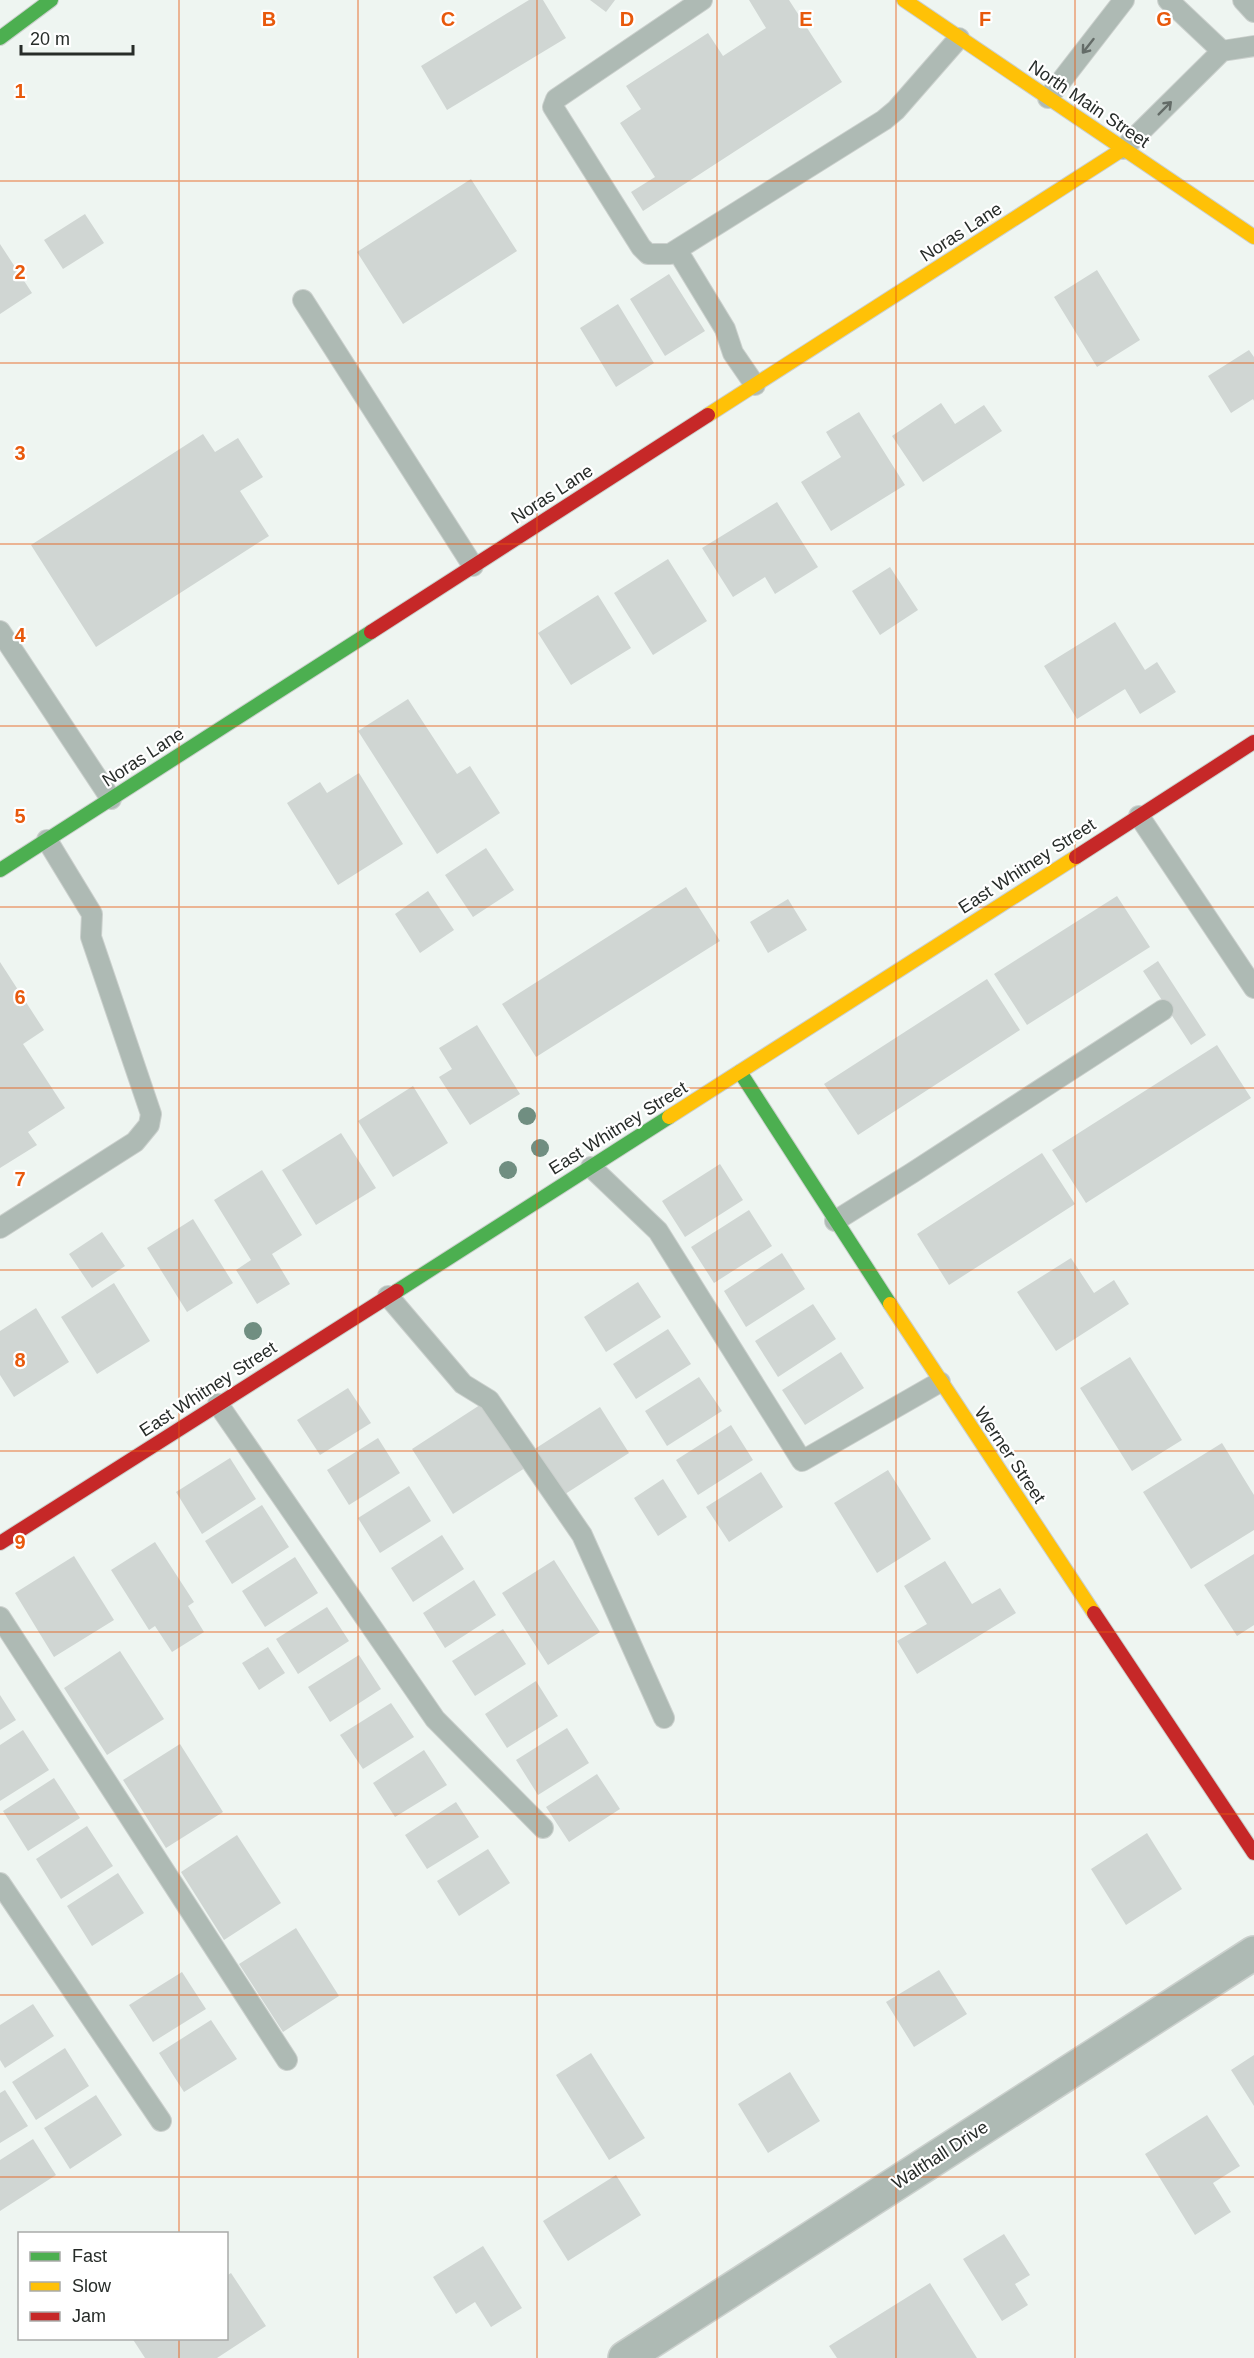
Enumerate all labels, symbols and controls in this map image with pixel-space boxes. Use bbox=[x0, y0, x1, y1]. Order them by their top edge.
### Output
text: B bbox=[262, 8, 276, 30]
text: C bbox=[441, 8, 455, 30]
text: D bbox=[620, 8, 634, 30]
text: E bbox=[799, 8, 813, 30]
text: F bbox=[979, 8, 991, 30]
text: G bbox=[1156, 8, 1172, 30]
scale bar bbox=[21, 18, 134, 56]
text: 20 m bbox=[30, 29, 70, 49]
one-way arrow bbox=[1082, 38, 1095, 54]
street label: North Main Street bbox=[1025, 56, 1153, 152]
text: 1 bbox=[14, 80, 26, 102]
one-way arrow bbox=[1157, 100, 1172, 115]
street label: Noras Lane bbox=[917, 198, 1005, 266]
text: 2 bbox=[14, 261, 26, 283]
text: 3 bbox=[14, 442, 26, 464]
street label: Noras Lane bbox=[508, 460, 596, 528]
text: 4 bbox=[14, 624, 26, 646]
street label: Noras Lane bbox=[99, 723, 187, 791]
text: 5 bbox=[14, 805, 26, 827]
street label: East Whitney Street bbox=[955, 814, 1099, 918]
text: 6 bbox=[14, 986, 26, 1008]
street label: East Whitney Street bbox=[545, 1077, 691, 1179]
text: 7 bbox=[14, 1168, 26, 1190]
street label: East Whitney Street bbox=[136, 1337, 280, 1441]
text: 8 bbox=[14, 1349, 26, 1371]
street label: Werner Street bbox=[970, 1403, 1050, 1507]
text: 9 bbox=[14, 1531, 26, 1553]
street label: Walthall Drive bbox=[888, 2117, 992, 2193]
legend bbox=[18, 2232, 228, 2340]
text: Fast bbox=[72, 2246, 107, 2266]
text: Slow bbox=[72, 2276, 112, 2296]
text: Jam bbox=[72, 2306, 106, 2326]

